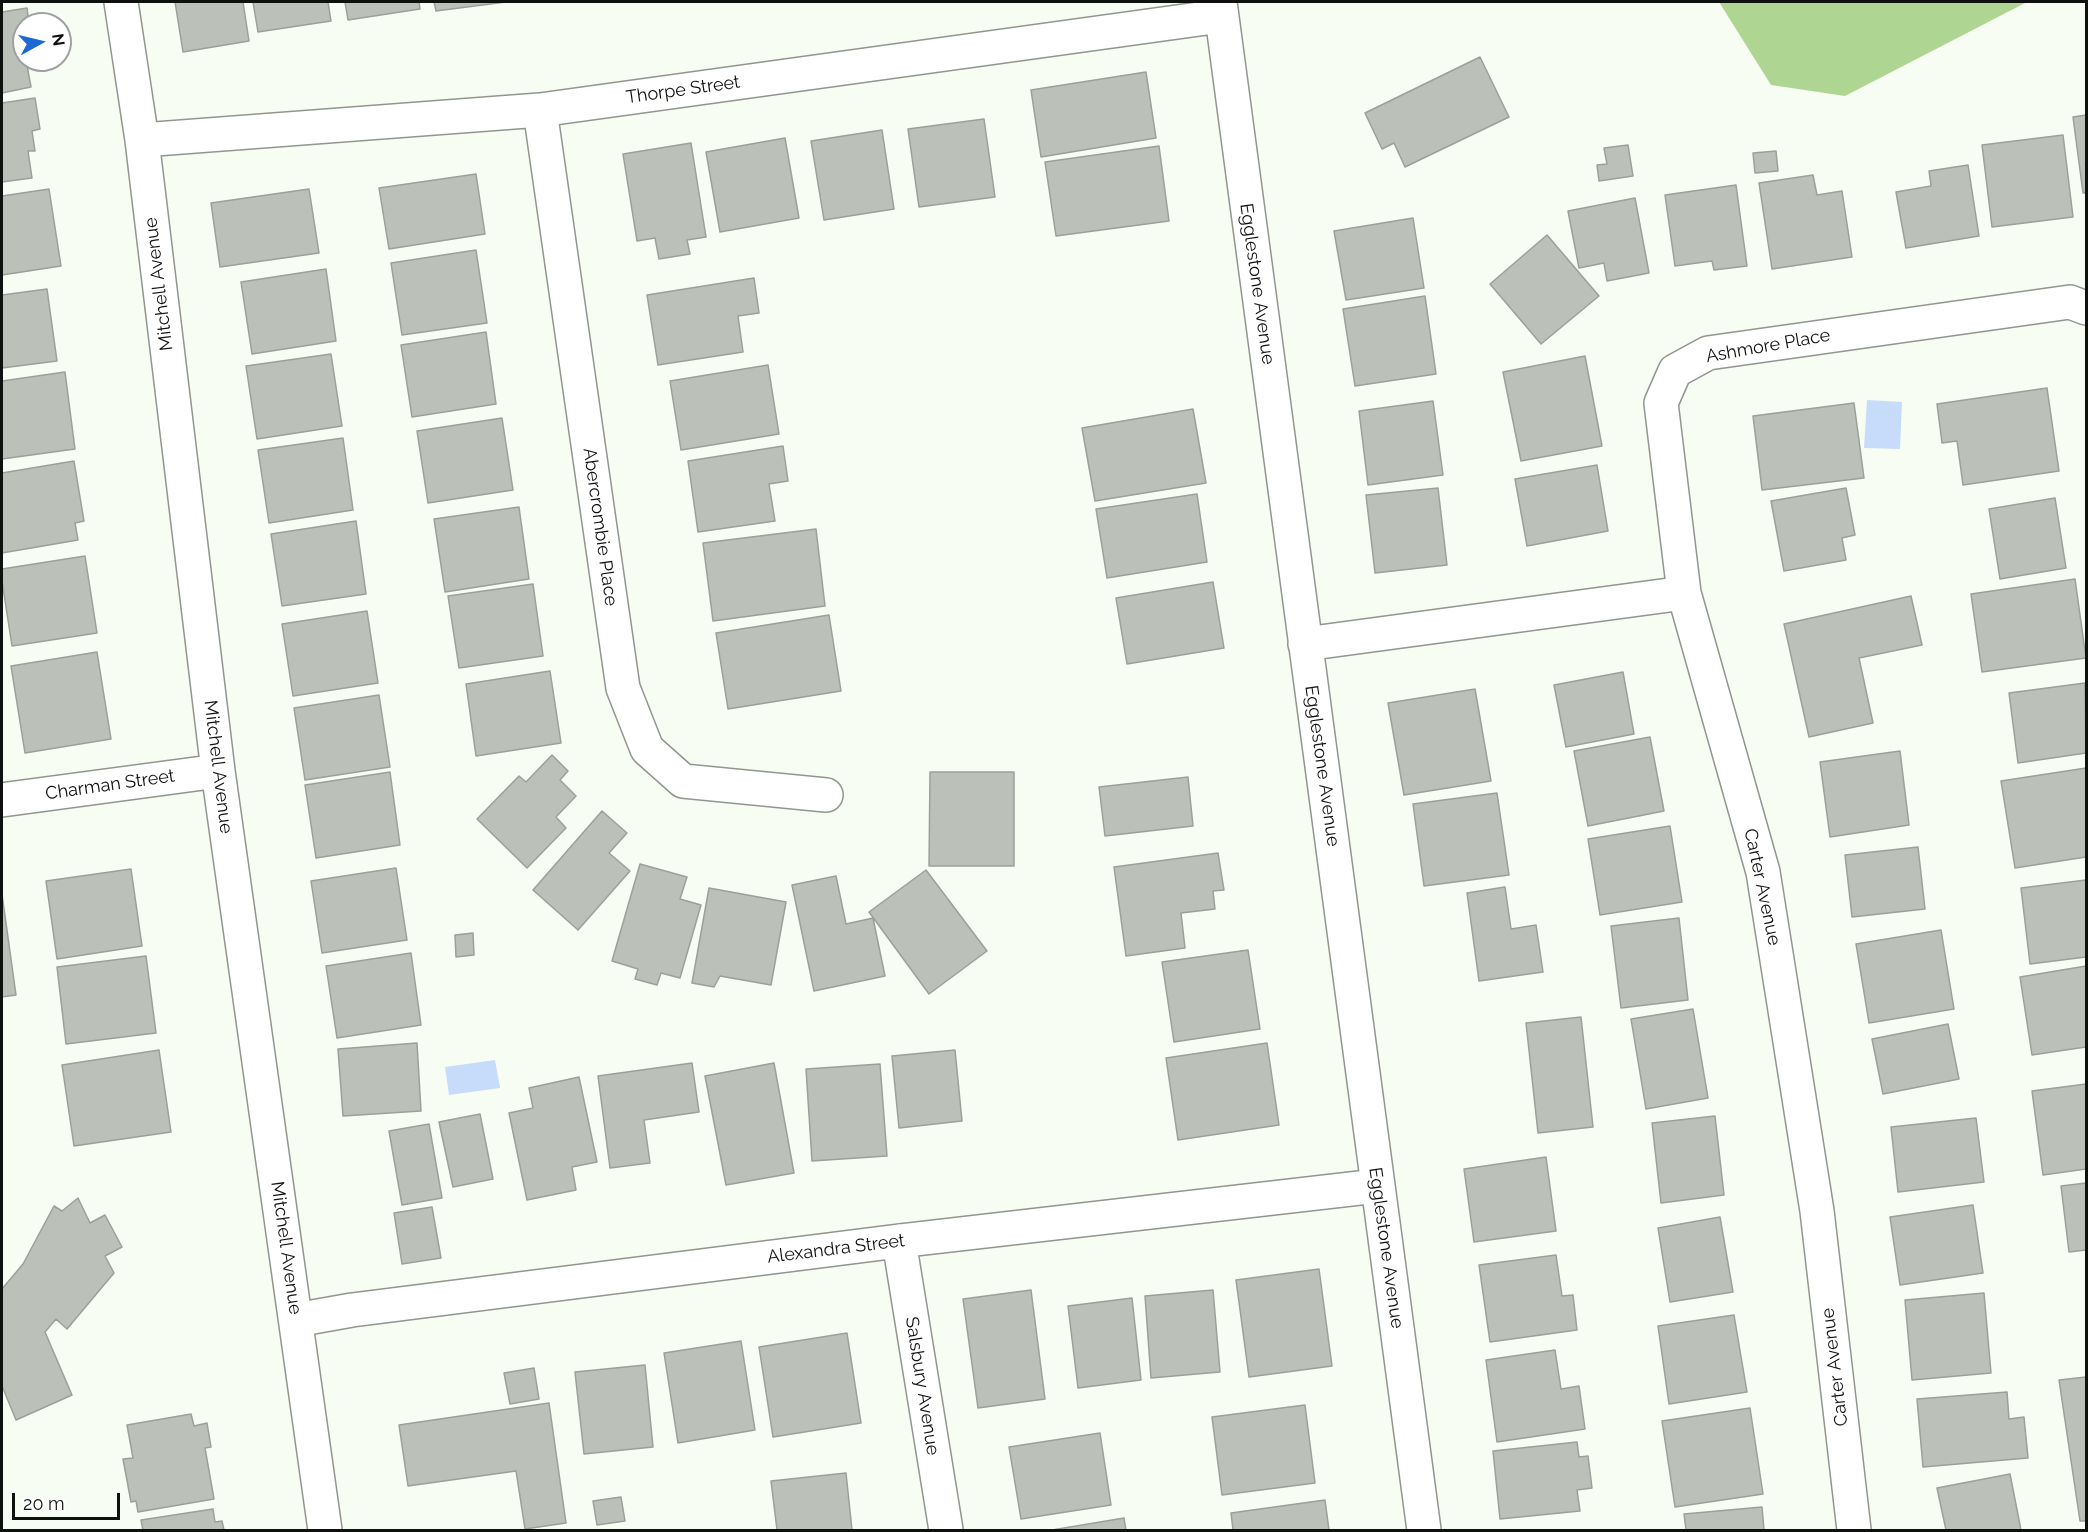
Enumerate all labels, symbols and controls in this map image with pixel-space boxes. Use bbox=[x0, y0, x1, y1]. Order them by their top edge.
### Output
north arrow bbox=[12, 12, 72, 72]
text: N bbox=[48, 32, 69, 47]
street label: Thorpe Street bbox=[625, 71, 741, 109]
street label: Egglestone Avenue bbox=[1235, 202, 1279, 366]
street label: Mitchell Avenue bbox=[140, 216, 178, 352]
street label: Ashmore Place bbox=[1704, 324, 1832, 368]
street label: Abercrombie Place bbox=[578, 447, 622, 607]
street label: Egglestone Avenue bbox=[1300, 684, 1344, 848]
street label: Mitchell Avenue bbox=[199, 699, 237, 835]
street label: Charman Street bbox=[44, 765, 176, 805]
street label: Carter Avenue bbox=[1739, 827, 1785, 947]
street label: Egglestone Avenue bbox=[1364, 1166, 1408, 1330]
street label: Mitchell Avenue bbox=[266, 1180, 306, 1316]
street label: Alexandra Street bbox=[766, 1230, 906, 1268]
street label: Carter Avenue bbox=[1817, 1307, 1853, 1427]
street label: Salsbury Avenue bbox=[900, 1315, 944, 1457]
scale bar bbox=[15, 1481, 123, 1519]
text: 20 m bbox=[23, 1493, 65, 1514]

